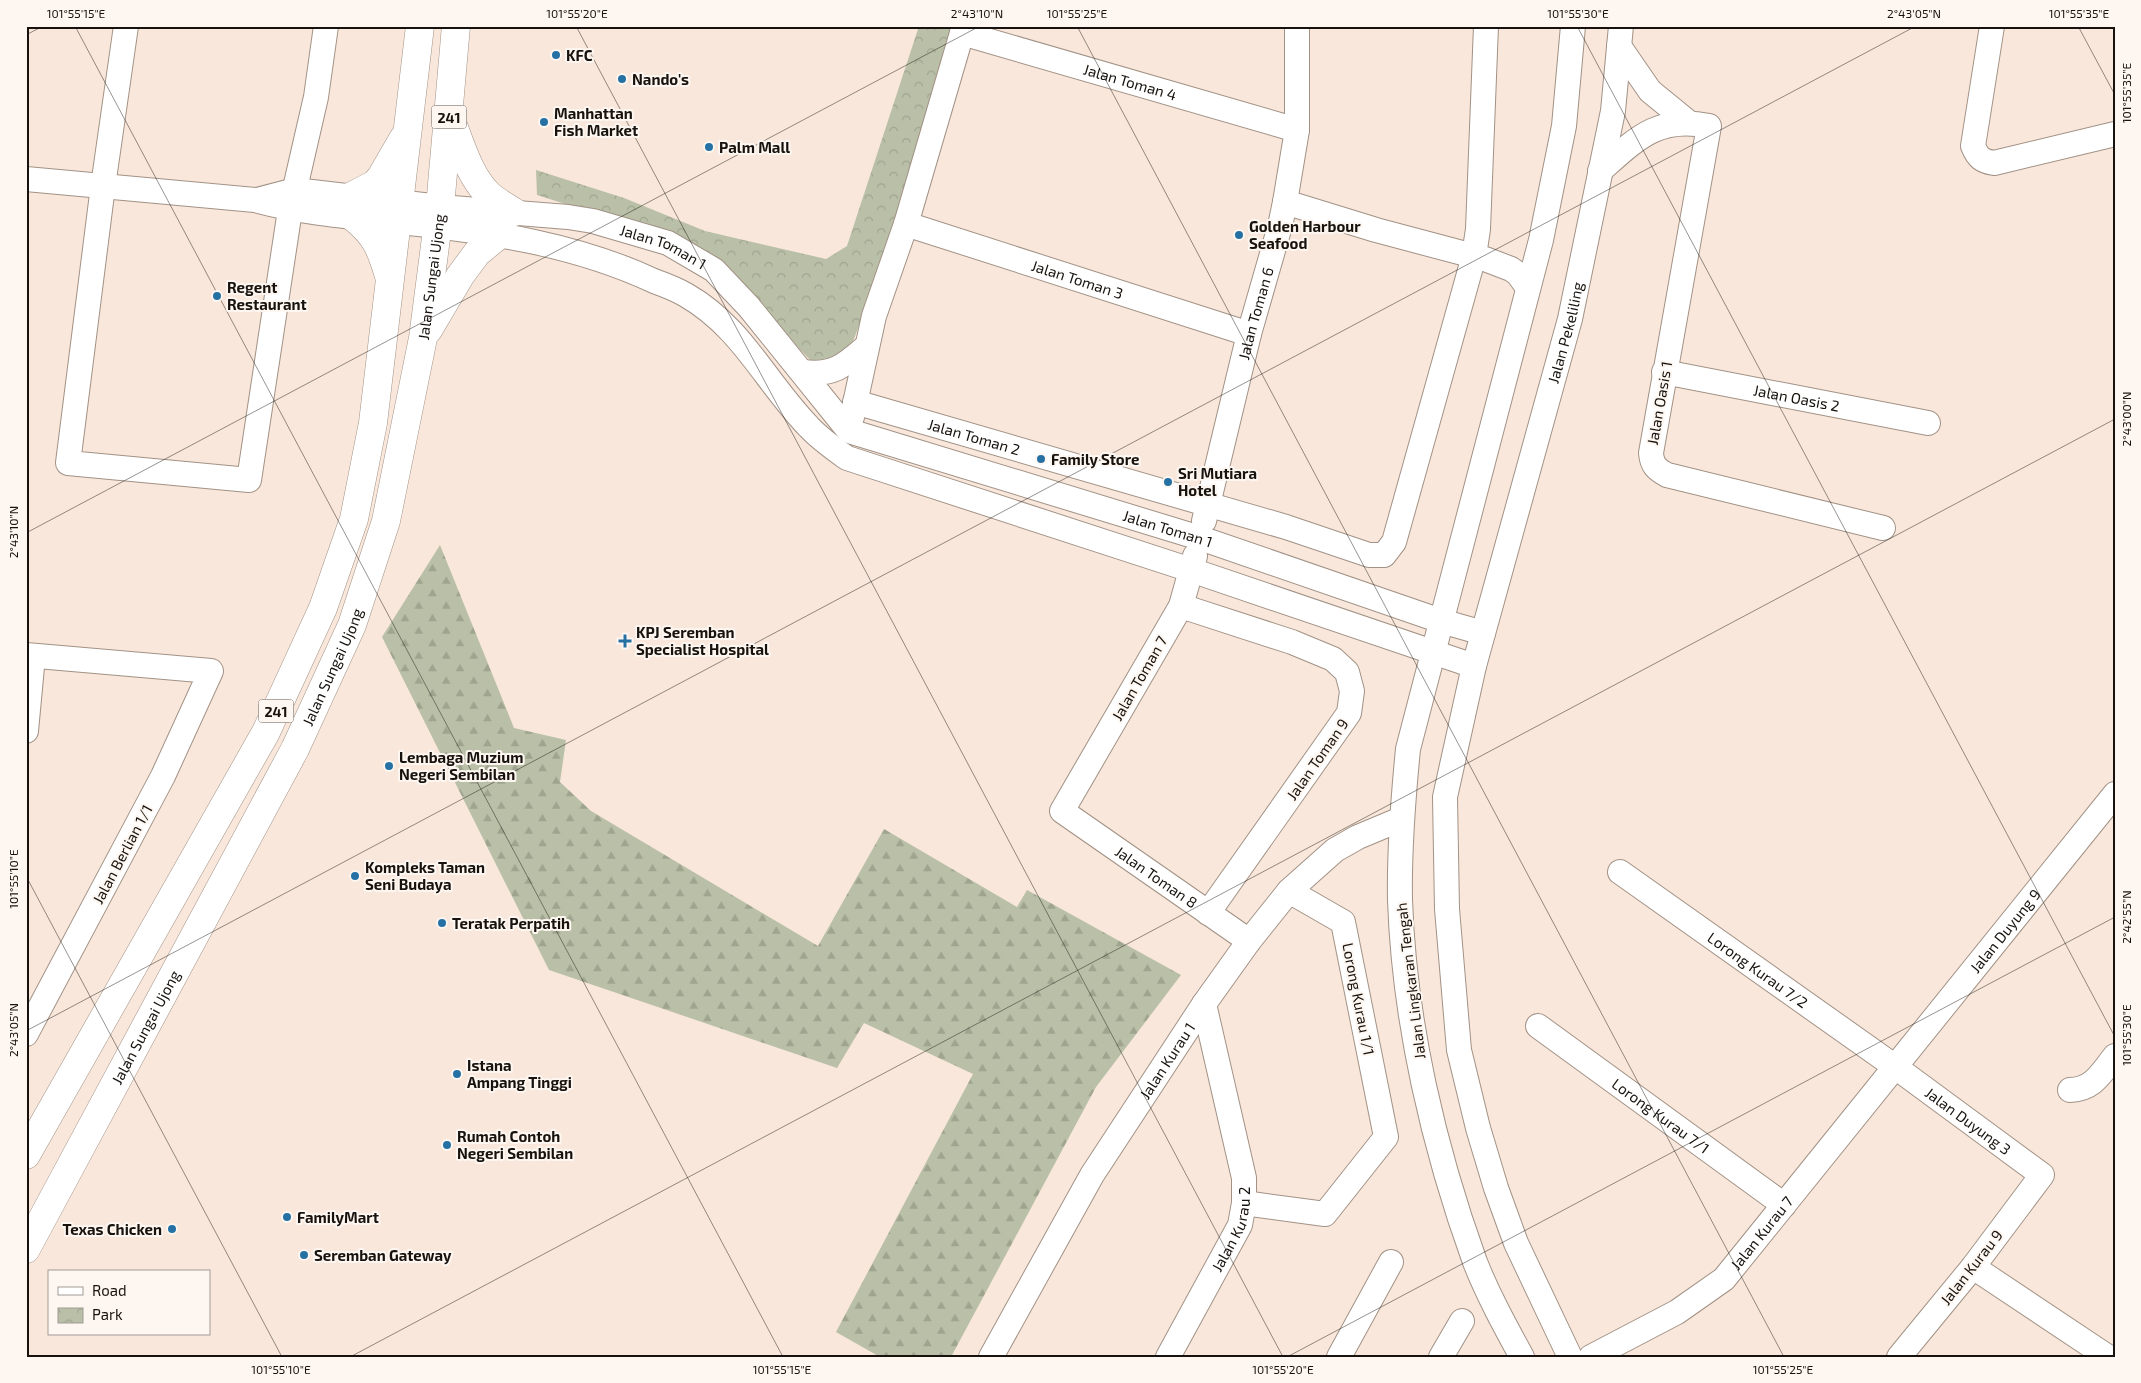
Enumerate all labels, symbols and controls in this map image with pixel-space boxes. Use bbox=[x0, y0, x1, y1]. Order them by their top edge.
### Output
text: 101°55'15"E bbox=[47, 6, 106, 20]
text: 101°55'20"E bbox=[546, 6, 608, 20]
text: 2°43'10"N bbox=[951, 6, 1003, 20]
text: 101°55'25"E bbox=[1047, 6, 1108, 20]
text: 101°55'30"E bbox=[1547, 6, 1609, 20]
text: 2°43'05"N bbox=[1887, 6, 1941, 20]
text: 101°55'35"E bbox=[2049, 6, 2110, 20]
place label: KFC bbox=[566, 46, 593, 64]
marker: KFC bbox=[550, 49, 562, 61]
street label: Jalan Toman 4 bbox=[1081, 60, 1179, 104]
text: 101°55'35"E bbox=[2119, 62, 2133, 123]
place label: Nando's bbox=[632, 70, 689, 88]
marker: Nando's bbox=[616, 73, 628, 85]
place label: Manhattan Fish Market bbox=[554, 104, 638, 139]
road number: 241 bbox=[432, 105, 466, 128]
marker: Manhattan Fish Market bbox=[538, 116, 550, 128]
place label: Palm Mall bbox=[719, 138, 790, 156]
marker: Palm Mall bbox=[703, 141, 715, 153]
street label: Jalan Sungai Ujong bbox=[414, 212, 448, 341]
place label: Golden Harbour Seafood bbox=[1249, 217, 1361, 252]
street label: Jalan Toman 1 bbox=[618, 220, 710, 273]
marker: Golden Harbour Seafood bbox=[1233, 229, 1245, 241]
street label: Jalan Toman 3 bbox=[1029, 256, 1125, 302]
street label: Jalan Toman 6 bbox=[1234, 265, 1277, 361]
place label: Regent Restaurant bbox=[227, 278, 307, 313]
street label: Jalan Pekeliling bbox=[1544, 280, 1587, 385]
marker: Regent Restaurant bbox=[211, 290, 223, 302]
street label: Jalan Oasis 1 bbox=[1643, 360, 1675, 446]
street label: Jalan Oasis 2 bbox=[1752, 380, 1841, 415]
text: 2°43'00"N bbox=[2119, 392, 2133, 446]
street label: Jalan Toman 2 bbox=[926, 415, 1022, 458]
place label: Family Store bbox=[1051, 450, 1139, 469]
marker: Family Store bbox=[1035, 453, 1047, 465]
place label: Sri Mutiara Hotel bbox=[1178, 464, 1257, 499]
marker: Sri Mutiara Hotel bbox=[1162, 476, 1174, 488]
text: 2°43'10"N bbox=[6, 506, 20, 558]
street label: Jalan Toman 1 bbox=[1121, 506, 1215, 551]
street label: Jalan Sungai Ujong bbox=[298, 605, 366, 728]
place label: KPJ Seremban Specialist Hospital bbox=[636, 623, 769, 658]
street label: Jalan Toman 7 bbox=[1108, 632, 1171, 723]
marker: KPJ Seremban Specialist Hospital bbox=[618, 634, 632, 648]
road number: 241 bbox=[258, 699, 294, 722]
street label: Jalan Toman 9 bbox=[1282, 715, 1352, 803]
place label: Lembaga Muzium Negeri Sembilan bbox=[399, 748, 523, 783]
marker: Lembaga Muzium Negeri Sembilan bbox=[383, 760, 395, 772]
street label: Jalan Berlian 1/1 bbox=[88, 801, 156, 907]
street label: Jalan Toman 8 bbox=[1112, 842, 1201, 911]
text: 101°55'10"E bbox=[6, 849, 20, 909]
place label: Kompleks Taman Seni Budaya bbox=[365, 858, 485, 894]
marker: Kompleks Taman Seni Budaya bbox=[349, 870, 361, 882]
street label: Jalan Duyung 9 bbox=[1966, 885, 2044, 976]
text: 2°42'55"N bbox=[2119, 890, 2133, 944]
street label: Jalan Lingkaran Tengah bbox=[1391, 902, 1429, 1060]
place label: Teratak Perpatih bbox=[452, 914, 570, 932]
marker: Teratak Perpatih bbox=[436, 917, 448, 929]
street label: Lorong Kurau 7/2 bbox=[1704, 928, 1811, 1011]
street label: Lorong Kurau 1/1 bbox=[1339, 941, 1379, 1057]
street label: Jalan Sungai Ujong bbox=[107, 966, 184, 1087]
text: 2°43'05"N bbox=[6, 1003, 20, 1057]
text: 101°55'30"E bbox=[2119, 1004, 2133, 1066]
street label: Jalan Kurau 1 bbox=[1135, 1019, 1199, 1102]
place label: Istana Ampang Tinggi bbox=[467, 1056, 572, 1091]
marker: Istana Ampang Tinggi bbox=[451, 1068, 463, 1080]
street label: Lorong Kurau 7/1 bbox=[1609, 1074, 1713, 1157]
street label: Jalan Duyung 3 bbox=[1922, 1083, 2015, 1158]
place label: Rumah Contoh Negeri Sembilan bbox=[457, 1127, 573, 1162]
marker: Rumah Contoh Negeri Sembilan bbox=[441, 1139, 453, 1151]
street label: Jalan Kurau 2 bbox=[1207, 1187, 1253, 1274]
street label: Jalan Kurau 7 bbox=[1726, 1192, 1797, 1273]
place label: FamilyMart bbox=[297, 1208, 379, 1227]
marker: FamilyMart bbox=[281, 1211, 293, 1223]
place label: Texas Chicken bbox=[63, 1220, 162, 1238]
marker: Texas Chicken bbox=[166, 1223, 178, 1235]
street label: Jalan Kurau 9 bbox=[1936, 1226, 2006, 1308]
place label: Seremban Gateway bbox=[314, 1246, 452, 1265]
marker: Seremban Gateway bbox=[298, 1249, 310, 1261]
legend bbox=[48, 1270, 210, 1336]
text: Road bbox=[92, 1281, 127, 1299]
text: Park bbox=[92, 1305, 123, 1323]
text: 101°55'10"E bbox=[251, 1362, 311, 1376]
text: 101°55'15"E bbox=[753, 1362, 812, 1376]
text: 101°55'20"E bbox=[1252, 1362, 1314, 1376]
text: 101°55'25"E bbox=[1753, 1362, 1814, 1376]

